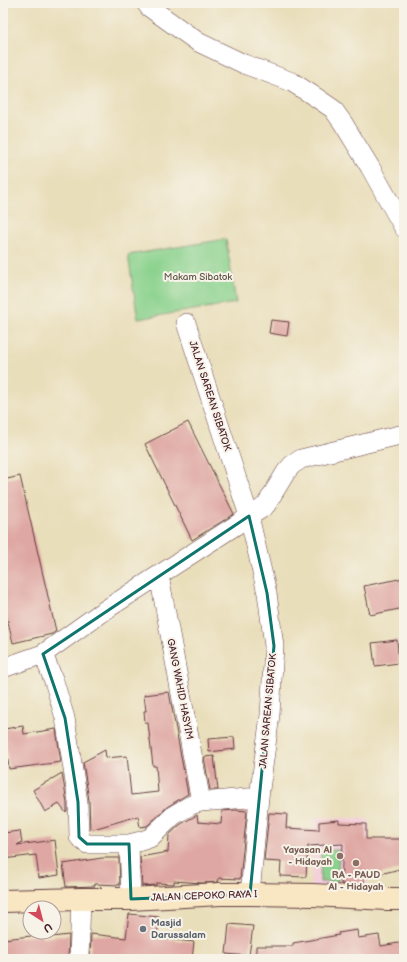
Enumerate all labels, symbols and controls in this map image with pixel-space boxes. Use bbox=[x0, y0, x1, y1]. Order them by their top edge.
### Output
park label: Makam Sibatok bbox=[164, 271, 232, 283]
street label: JALAN SAREAN SIBATOK bbox=[186, 339, 234, 453]
street label: GANG WAHID HASYIM bbox=[164, 637, 196, 741]
street label: JALAN SAREAN SIBATOK bbox=[257, 653, 279, 769]
place label: Yayasan Al - Hidayah bbox=[283, 844, 332, 868]
marker: Yayasan Al - Hidayah bbox=[335, 851, 345, 861]
marker: RA - PAUD Al - Hidayah bbox=[351, 858, 361, 868]
place label: RA - PAUD Al - Hidayah bbox=[327, 869, 384, 893]
street label: JALAN CEPOKO RAYA I bbox=[151, 888, 257, 904]
north arrow bbox=[22, 900, 62, 940]
place label: Masjid Darussalam bbox=[151, 917, 206, 941]
text: U bbox=[40, 920, 55, 935]
marker: Masjid Darussalam bbox=[138, 924, 148, 934]

